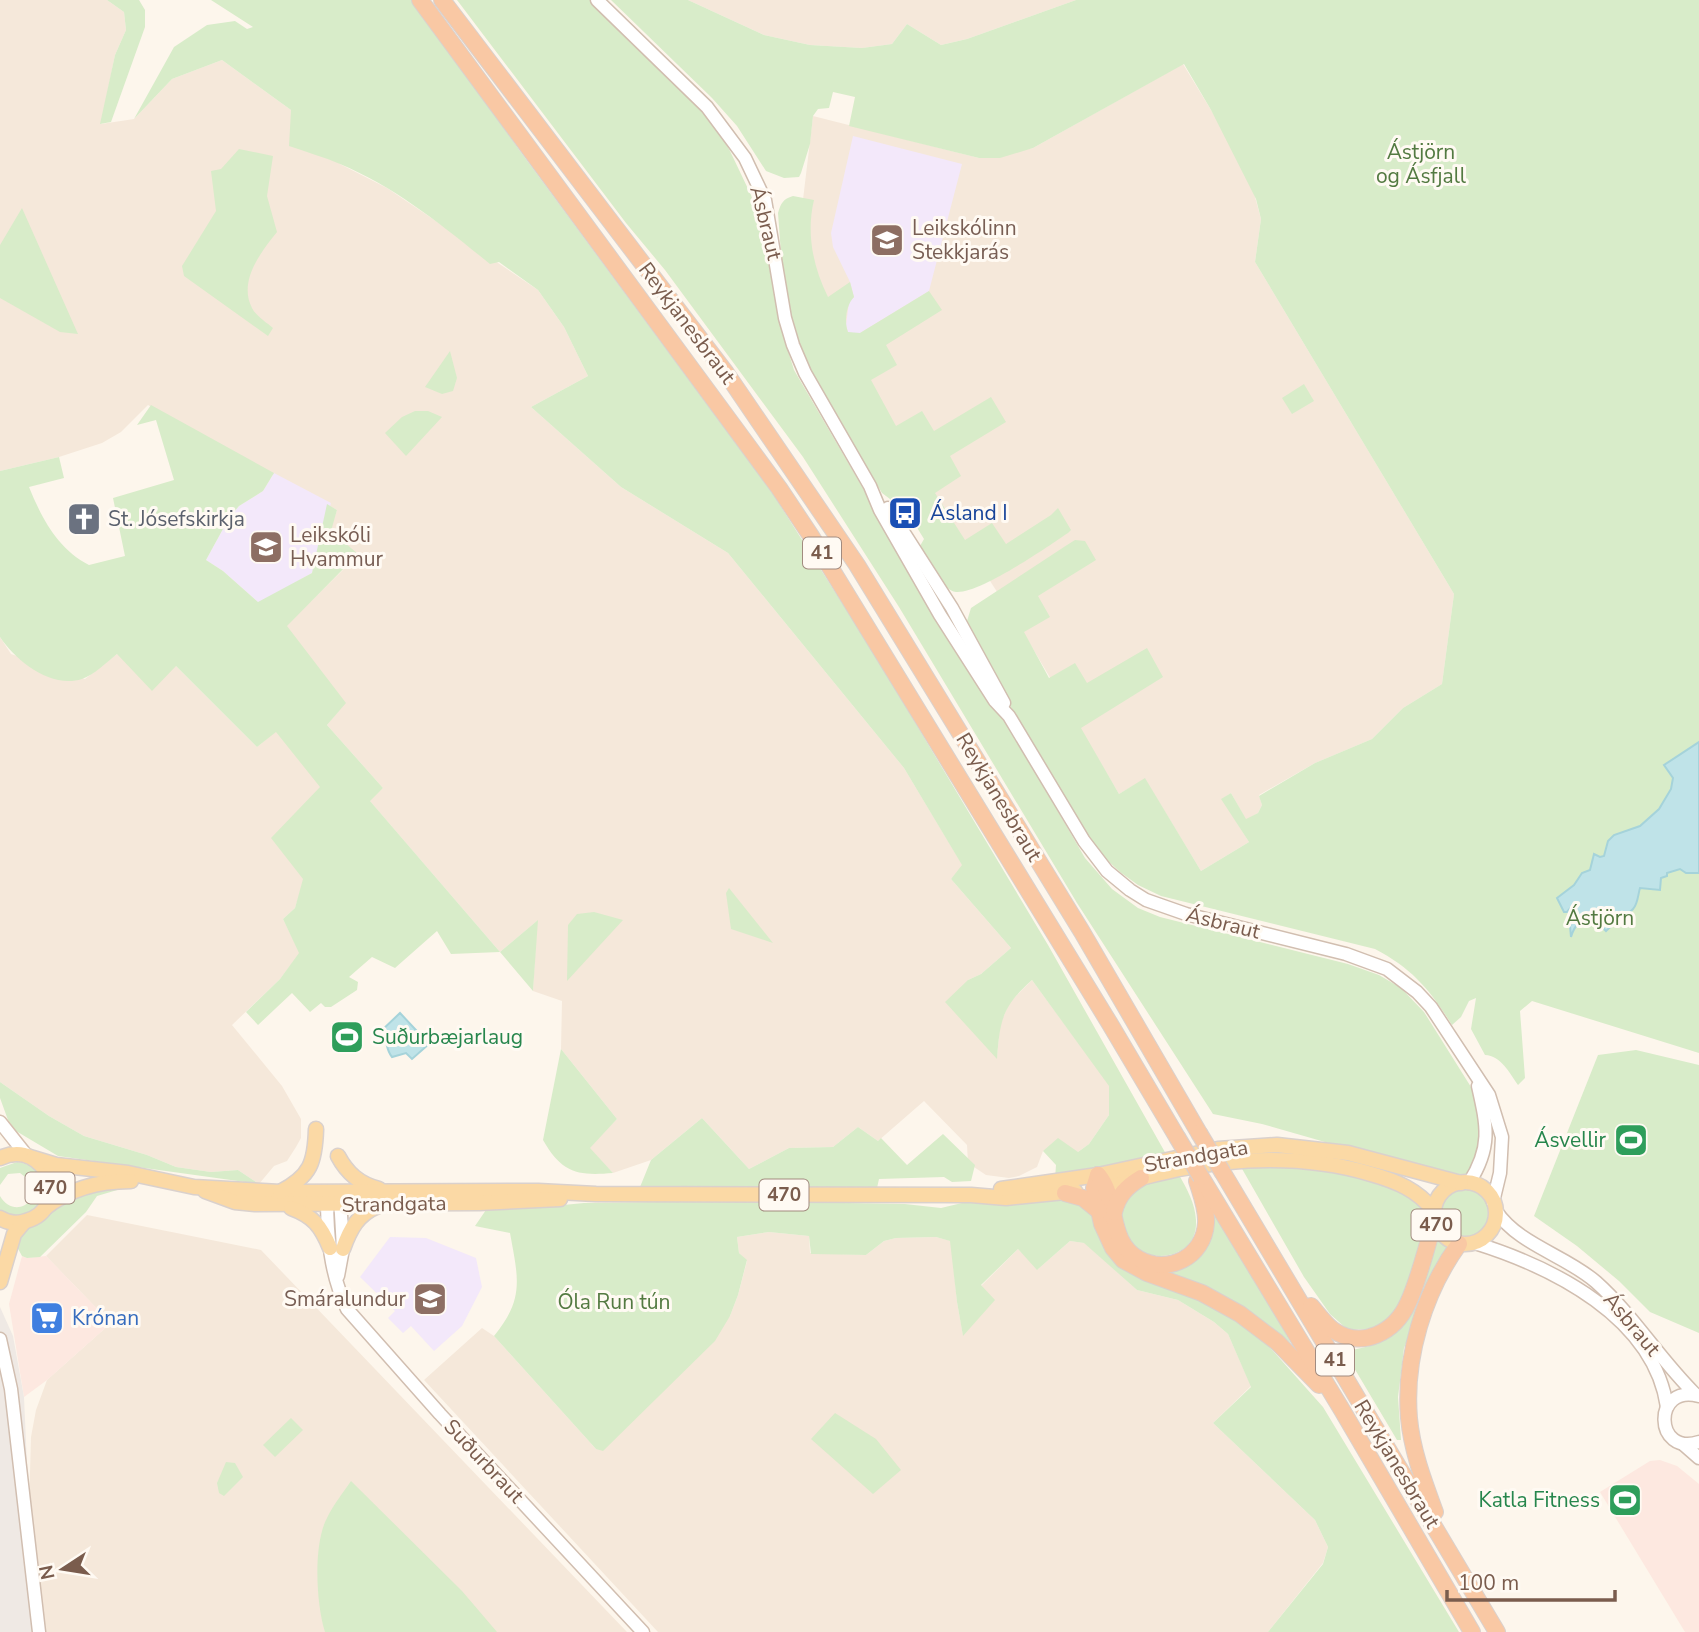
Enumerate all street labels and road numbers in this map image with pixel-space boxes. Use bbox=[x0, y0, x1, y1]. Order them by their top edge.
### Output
street label: Ásbraut bbox=[743, 183, 789, 263]
street label: Reykjanesbraut bbox=[632, 257, 742, 390]
road number: 41 bbox=[803, 538, 841, 568]
street label: Reykjanesbraut bbox=[950, 727, 1049, 867]
street label: Ásbraut bbox=[1183, 900, 1263, 946]
street label: Strandgata bbox=[1142, 1133, 1250, 1179]
road number: 470 bbox=[26, 1172, 74, 1204]
road number: 470 bbox=[760, 1180, 808, 1210]
street label: Strandgata bbox=[341, 1189, 447, 1219]
road number: 470 bbox=[1412, 1210, 1460, 1240]
street label: Ásbraut bbox=[1597, 1286, 1667, 1362]
road number: 41 bbox=[1316, 1344, 1354, 1376]
street label: Reykjanesbraut bbox=[1348, 1394, 1447, 1534]
street label: Suðurbraut bbox=[438, 1413, 531, 1510]

